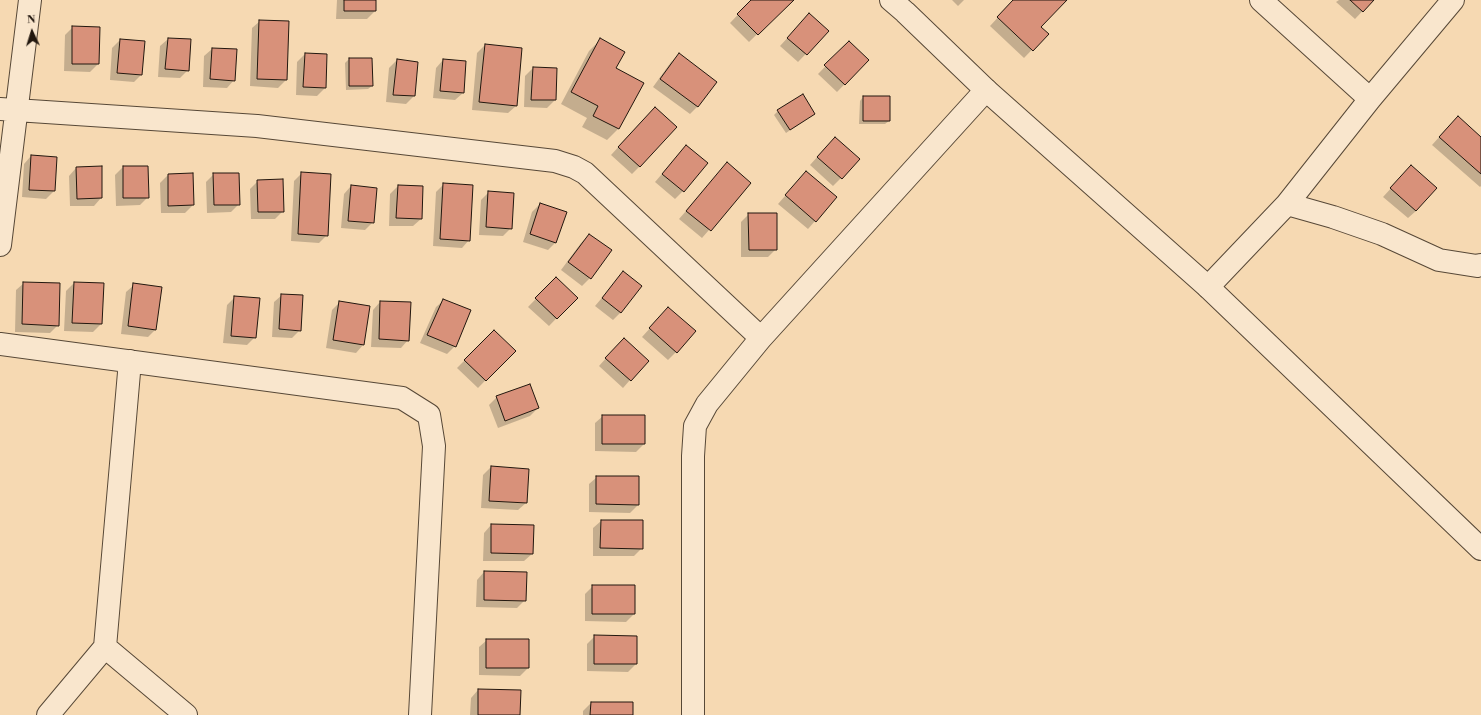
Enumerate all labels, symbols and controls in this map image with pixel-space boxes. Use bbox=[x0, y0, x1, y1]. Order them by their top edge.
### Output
north arrow bbox=[12, 12, 52, 52]
text: N bbox=[26, 13, 36, 27]

